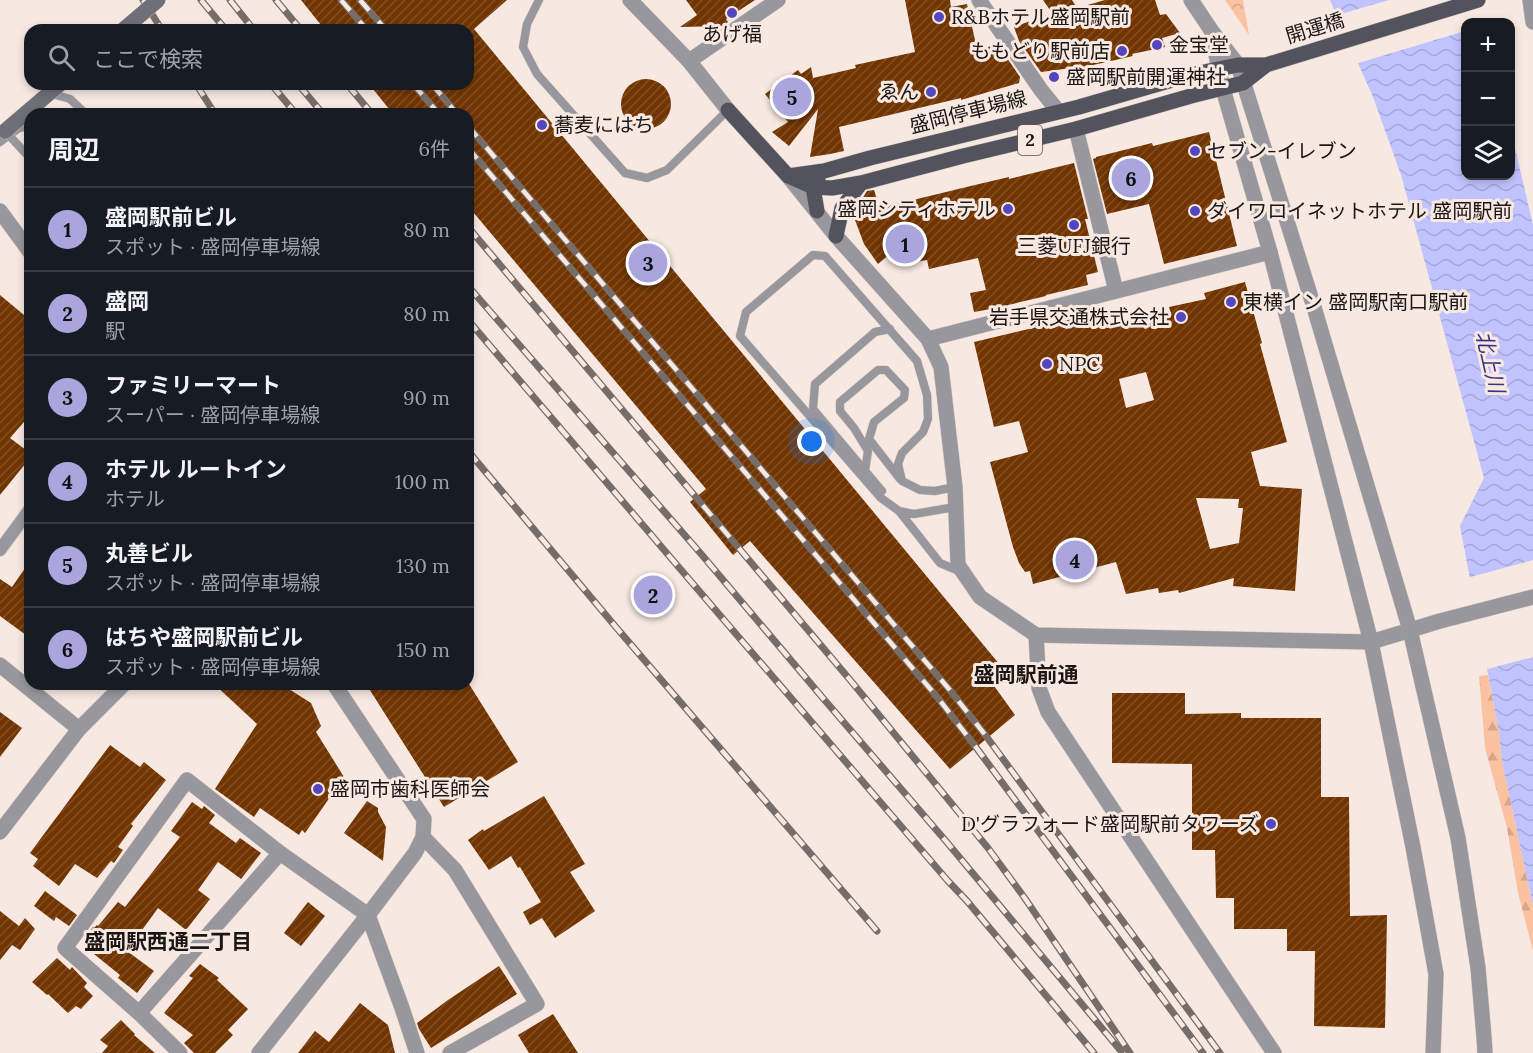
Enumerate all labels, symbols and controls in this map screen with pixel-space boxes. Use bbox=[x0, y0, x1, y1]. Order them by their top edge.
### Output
place label: R&Bホテル盛岡駅前 bbox=[951, 4, 1130, 29]
marker: あげ福 bbox=[725, 6, 739, 20]
street label: 開運橋 bbox=[1283, 7, 1347, 48]
marker: R&Bホテル盛岡駅前 bbox=[932, 10, 946, 24]
map controls bbox=[1461, 18, 1515, 180]
button: + bbox=[1461, 18, 1515, 72]
place label: あげ福 bbox=[702, 21, 762, 46]
search box bbox=[24, 24, 474, 90]
place label: 金宝堂 bbox=[1169, 32, 1229, 57]
place label: ももどり駅前店 bbox=[970, 38, 1110, 63]
marker: 金宝堂 bbox=[1150, 38, 1164, 52]
icon: search bbox=[45, 41, 78, 74]
marker: ももどり駅前店 bbox=[1115, 44, 1129, 58]
text: ここで検索 bbox=[93, 45, 203, 73]
place label: 盛岡駅前開運神社 bbox=[1066, 64, 1226, 89]
marker: 盛岡駅前開運神社 bbox=[1047, 70, 1061, 84]
button: − bbox=[1461, 72, 1515, 126]
pin: 5 bbox=[772, 74, 812, 120]
place label: ゑん bbox=[879, 79, 919, 104]
street label: 盛岡停車場線 bbox=[907, 85, 1029, 138]
marker: ゑん bbox=[924, 85, 938, 99]
place label: 蕎麦にはち bbox=[554, 112, 654, 137]
marker: 蕎麦にはち bbox=[535, 118, 549, 132]
road number: 2 bbox=[1018, 125, 1042, 155]
button: layers bbox=[1461, 126, 1515, 180]
text: 周辺 bbox=[48, 133, 100, 166]
text: 6件 bbox=[418, 136, 450, 161]
place label: セブン-イレブン bbox=[1207, 138, 1357, 163]
marker: セブン-イレブン bbox=[1188, 144, 1202, 158]
pin: 6 bbox=[1112, 156, 1150, 201]
place label: 盛岡シティホテル bbox=[837, 196, 996, 221]
place label: ダイワロイネットホテル 盛岡駅前 bbox=[1207, 198, 1512, 223]
marker: 盛岡シティホテル bbox=[1001, 202, 1015, 216]
text: 盛岡駅前ビル bbox=[105, 203, 237, 231]
marker: ダイワロイネットホテル 盛岡駅前 bbox=[1188, 204, 1202, 218]
text: 1 bbox=[63, 217, 72, 242]
text: 80 m bbox=[403, 217, 450, 242]
marker: 三菱UFJ銀行 bbox=[1067, 218, 1081, 232]
pin: 1 bbox=[886, 222, 924, 266]
place label: 三菱UFJ銀行 bbox=[1017, 233, 1131, 258]
text: スポット · 盛岡停車場線 bbox=[105, 234, 321, 259]
pin: 3 bbox=[628, 240, 668, 286]
text: 盛岡 bbox=[105, 287, 149, 315]
place label: 東横イン 盛岡駅南口駅前 bbox=[1243, 289, 1468, 314]
marker: 東横イン 盛岡駅南口駅前 bbox=[1224, 295, 1238, 309]
text: 2 bbox=[62, 301, 73, 326]
text: 80 m bbox=[403, 301, 450, 326]
place label: 岩手県交通株式会社 bbox=[989, 304, 1169, 329]
marker: 岩手県交通株式会社 bbox=[1174, 310, 1188, 324]
text: 駅 bbox=[105, 318, 125, 343]
water label: 北上川 bbox=[1470, 328, 1511, 398]
place label: NPC bbox=[1059, 351, 1100, 376]
marker: NPC bbox=[1040, 357, 1054, 371]
text: ファミリーマート bbox=[105, 371, 281, 399]
text: 3 bbox=[62, 385, 73, 410]
text: 90 m bbox=[403, 385, 450, 410]
text: スーパー · 盛岡停車場線 bbox=[105, 402, 320, 427]
your location bbox=[797, 427, 826, 456]
text: ホテル ルートイン bbox=[105, 455, 287, 483]
text: 4 bbox=[62, 469, 73, 494]
text: 100 m bbox=[395, 469, 450, 494]
text: ホテル bbox=[105, 486, 165, 511]
pin: 4 bbox=[1056, 538, 1094, 582]
text: 丸善ビル bbox=[105, 539, 193, 567]
text: 5 bbox=[62, 553, 73, 578]
text: 130 m bbox=[396, 553, 450, 578]
text: スポット · 盛岡停車場線 bbox=[105, 570, 321, 595]
pin: 2 bbox=[634, 572, 672, 618]
text: はちや盛岡駅前ビル bbox=[105, 623, 303, 651]
text: 6 bbox=[62, 637, 73, 662]
text: 150 m bbox=[396, 637, 450, 662]
text: スポット · 盛岡停車場線 bbox=[105, 654, 321, 679]
district label: 盛岡駅前通 bbox=[974, 661, 1079, 688]
place label: 盛岡市歯科医師会 bbox=[330, 776, 490, 801]
marker: 盛岡市歯科医師会 bbox=[311, 782, 325, 796]
place label: D'グラフォード盛岡駅前タワーズ bbox=[961, 811, 1259, 836]
marker: D'グラフォード盛岡駅前タワーズ bbox=[1264, 817, 1278, 831]
district label: 盛岡駅西通二丁目 bbox=[84, 928, 252, 955]

